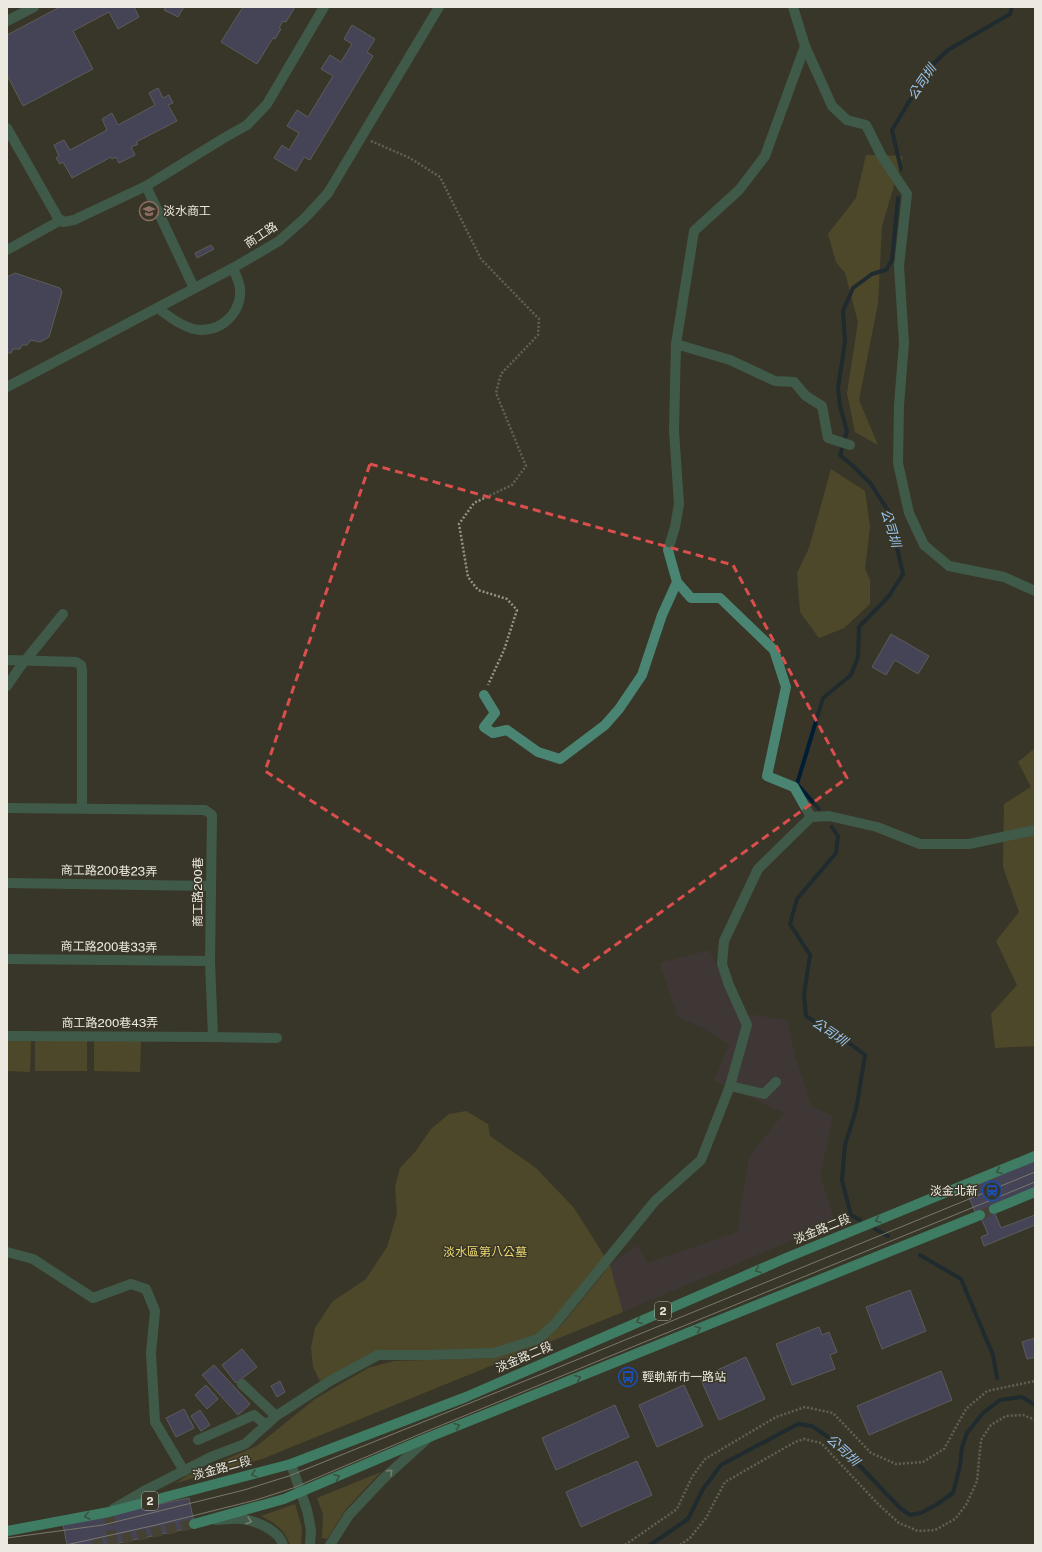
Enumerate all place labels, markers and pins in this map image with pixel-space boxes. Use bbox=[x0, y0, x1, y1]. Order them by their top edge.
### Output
school or university icon: 淡水商工 bbox=[138, 200, 160, 222]
place label: 淡水商工 bbox=[163, 204, 211, 218]
station icon: 淡金北新 bbox=[981, 1180, 1003, 1202]
place label: 淡金北新 bbox=[930, 1184, 978, 1198]
bus stop icon: 輕軌新市一路站 bbox=[617, 1366, 639, 1388]
place label: 輕軌新市一路站 bbox=[642, 1370, 726, 1384]

